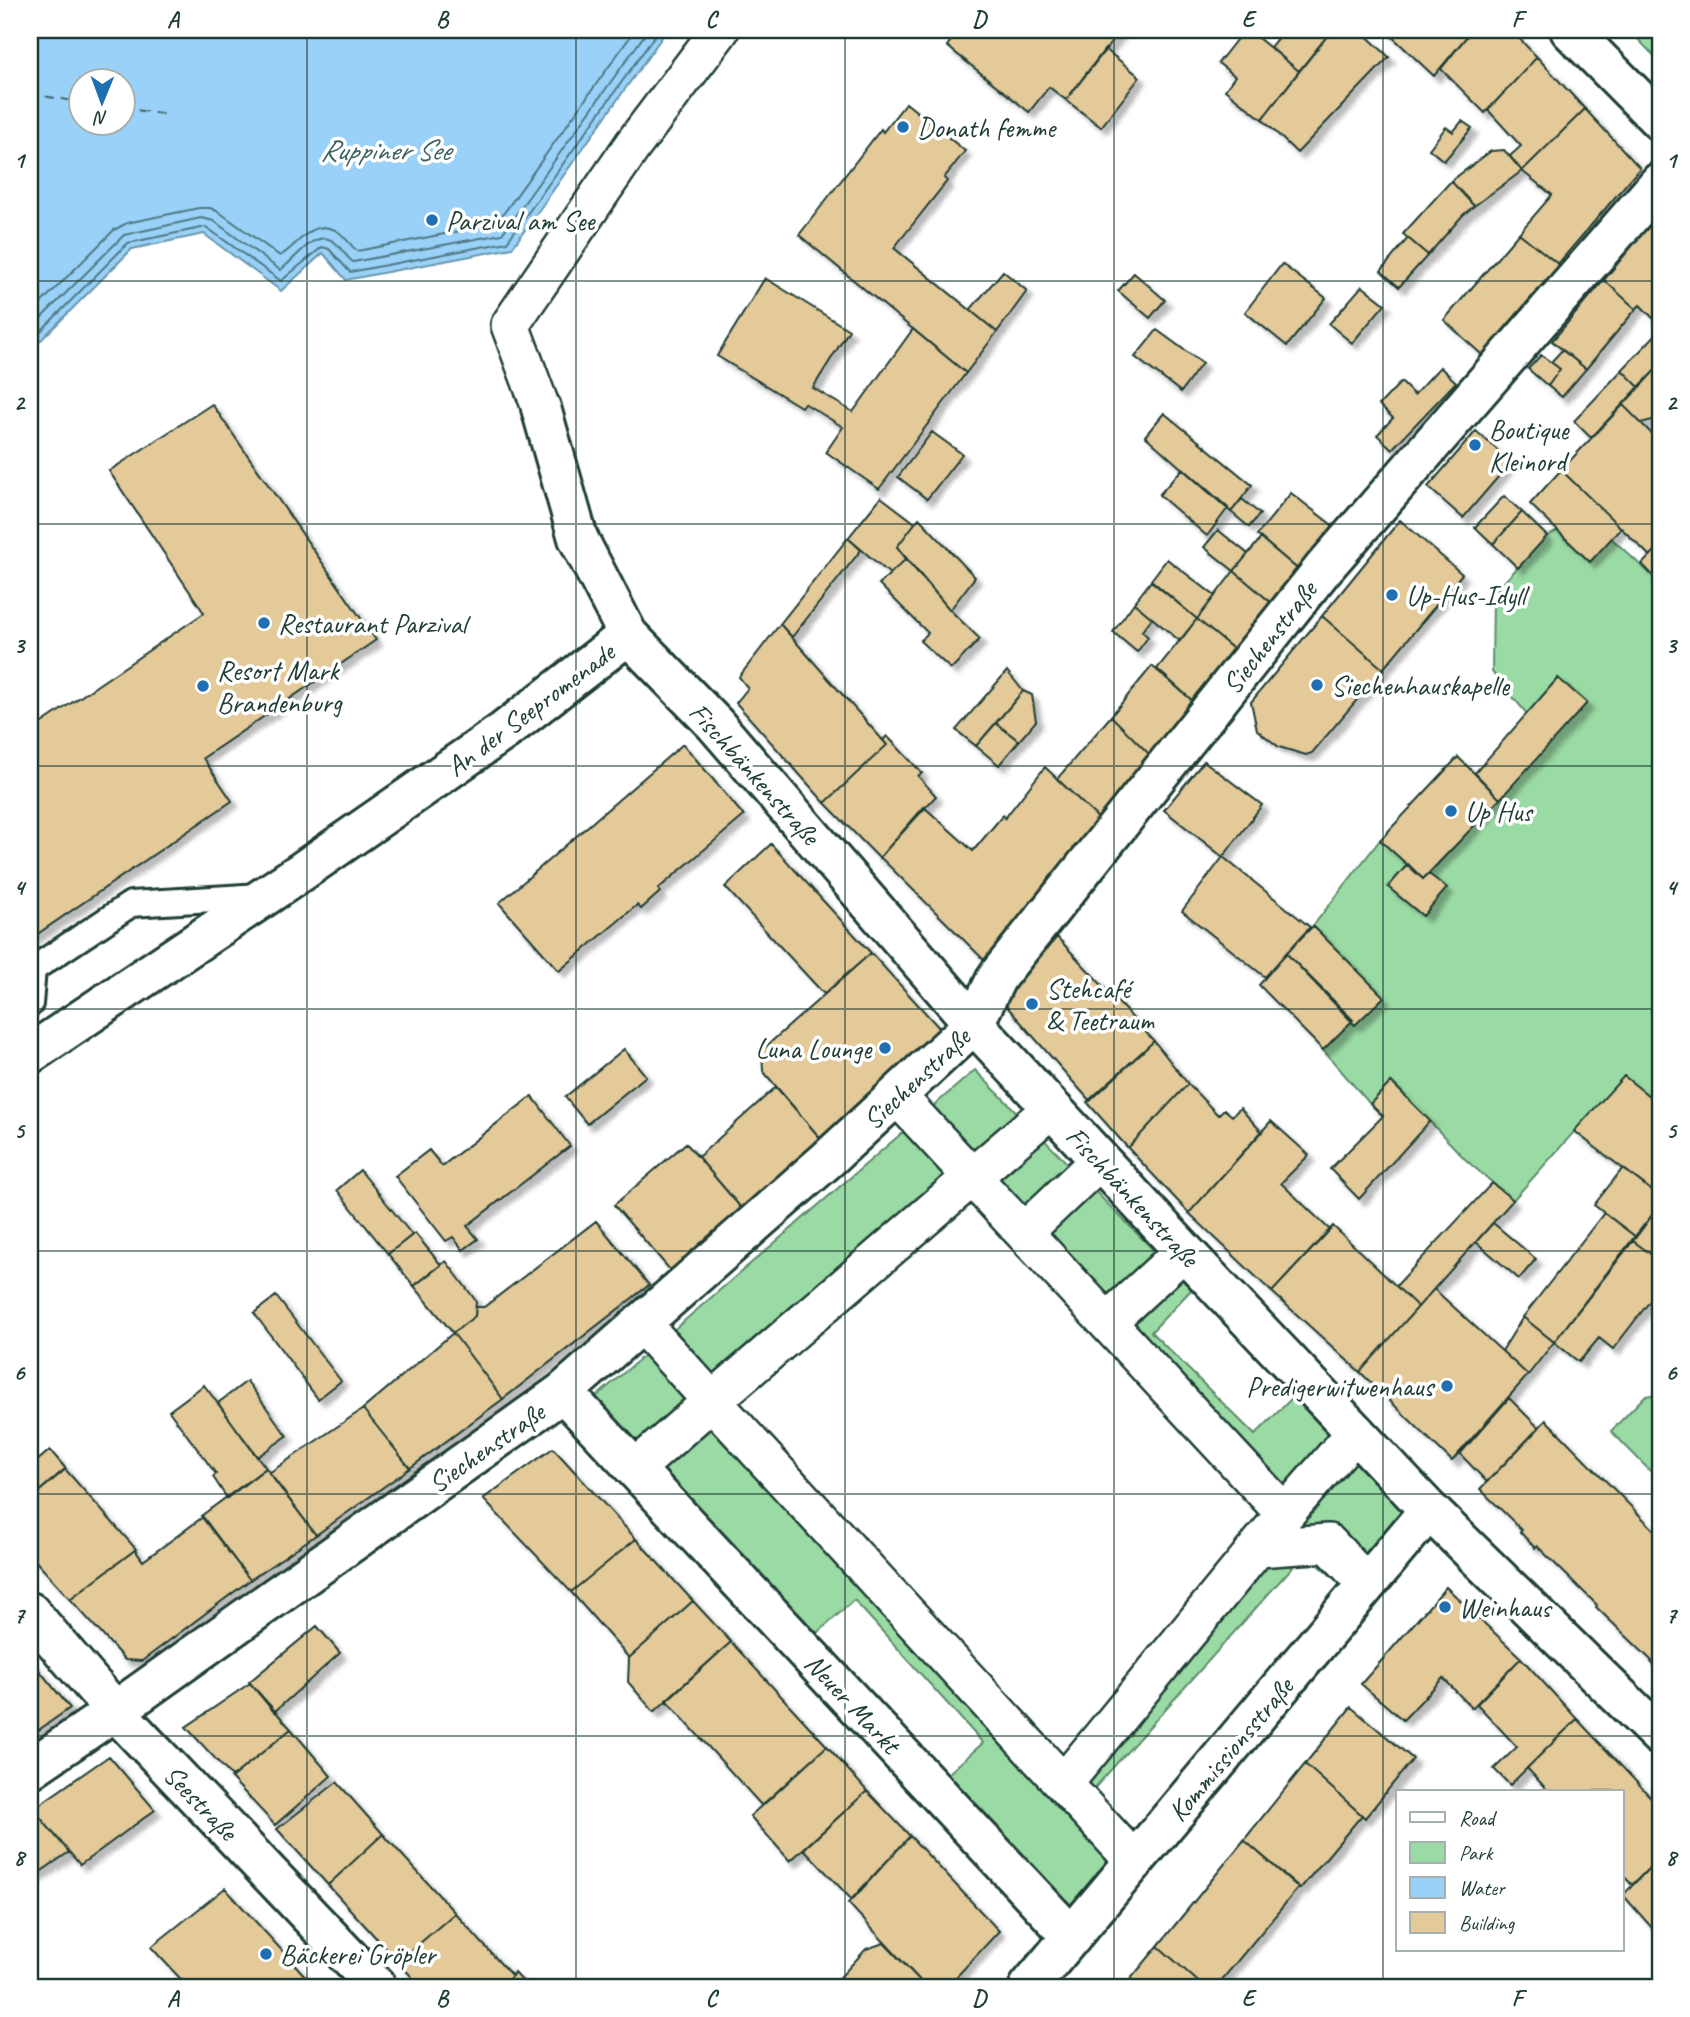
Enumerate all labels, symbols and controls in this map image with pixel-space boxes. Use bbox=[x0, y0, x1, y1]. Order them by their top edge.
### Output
text: A bbox=[167, 5, 181, 34]
text: B bbox=[436, 5, 450, 34]
text: C bbox=[706, 5, 720, 34]
text: D bbox=[972, 5, 988, 34]
text: E bbox=[1242, 5, 1258, 34]
text: F bbox=[1512, 5, 1528, 34]
north arrow bbox=[66, 66, 136, 136]
text: N bbox=[92, 106, 108, 130]
place label: Donath femme bbox=[917, 110, 1057, 145]
marker: Donath femme bbox=[895, 119, 911, 135]
water label: Ruppiner See bbox=[320, 131, 454, 169]
text: 1 bbox=[14, 146, 27, 175]
text: 1 bbox=[1666, 146, 1679, 175]
place label: Parzival am See bbox=[446, 203, 596, 238]
marker: Parzival am See bbox=[424, 212, 440, 228]
text: 2 bbox=[14, 388, 27, 417]
text: 2 bbox=[1666, 388, 1679, 417]
place label: Boutique Kleinord bbox=[1489, 412, 1570, 479]
marker: Boutique Kleinord bbox=[1467, 437, 1483, 453]
street label: Siechenstraße bbox=[1214, 572, 1326, 701]
place label: Up-Hus-Idyll bbox=[1406, 578, 1530, 613]
marker: Up-Hus-Idyll bbox=[1384, 587, 1400, 603]
place label: Restaurant Parzival bbox=[278, 606, 472, 641]
marker: Restaurant Parzival bbox=[256, 615, 272, 631]
text: 3 bbox=[14, 631, 27, 660]
text: 3 bbox=[1666, 631, 1679, 660]
street label: An der Seepromenade bbox=[439, 634, 623, 784]
place label: Resort Mark Brandenburg bbox=[217, 653, 343, 720]
place label: Siechenhauskapelle bbox=[1331, 668, 1511, 703]
marker: Siechenhauskapelle bbox=[1309, 677, 1325, 693]
marker: Resort Mark Brandenburg bbox=[195, 678, 211, 694]
street label: Fischbänkenstraße bbox=[682, 695, 829, 853]
place label: Up Hus bbox=[1465, 794, 1534, 829]
marker: Up Hus bbox=[1443, 803, 1459, 819]
text: 4 bbox=[14, 873, 27, 902]
text: 4 bbox=[1666, 873, 1679, 902]
place label: Stehcafé & Teetraum bbox=[1046, 971, 1155, 1038]
marker: Stehcafé & Teetraum bbox=[1024, 996, 1040, 1012]
street label: Siechenstraße bbox=[855, 1018, 979, 1137]
place label: Luna Lounge bbox=[755, 1031, 873, 1066]
marker: Luna Lounge bbox=[877, 1040, 893, 1056]
text: 5 bbox=[14, 1116, 26, 1145]
text: 5 bbox=[1666, 1116, 1678, 1145]
street label: Fischbänkenstraße bbox=[1059, 1119, 1208, 1275]
text: 6 bbox=[14, 1358, 27, 1387]
text: 6 bbox=[1666, 1358, 1679, 1387]
place label: Predigerwitwenhaus bbox=[1246, 1369, 1435, 1404]
marker: Predigerwitwenhaus bbox=[1439, 1378, 1455, 1394]
street label: Siechenstraße bbox=[421, 1393, 553, 1500]
place label: Weinhaus bbox=[1459, 1590, 1553, 1625]
marker: Weinhaus bbox=[1437, 1599, 1453, 1615]
text: 7 bbox=[14, 1601, 27, 1630]
text: 7 bbox=[1666, 1601, 1679, 1630]
street label: Neuer Markt bbox=[797, 1646, 910, 1763]
street label: Kommissionsstraße bbox=[1160, 1669, 1302, 1828]
street label: Seestraße bbox=[156, 1757, 246, 1849]
legend bbox=[1396, 1790, 1624, 1951]
text: Road bbox=[1459, 1805, 1498, 1831]
text: Park bbox=[1459, 1840, 1494, 1866]
text: 8 bbox=[14, 1843, 27, 1872]
text: 8 bbox=[1666, 1843, 1679, 1872]
text: Water bbox=[1459, 1875, 1506, 1901]
text: Building bbox=[1459, 1910, 1516, 1936]
place label: Bäckerei Gröpler bbox=[280, 1937, 437, 1972]
marker: Bäckerei Gröpler bbox=[258, 1946, 274, 1962]
text: A bbox=[167, 1984, 181, 2013]
text: B bbox=[436, 1984, 450, 2013]
text: C bbox=[706, 1984, 720, 2013]
text: D bbox=[972, 1984, 988, 2013]
text: E bbox=[1242, 1984, 1258, 2013]
text: F bbox=[1512, 1984, 1528, 2013]

